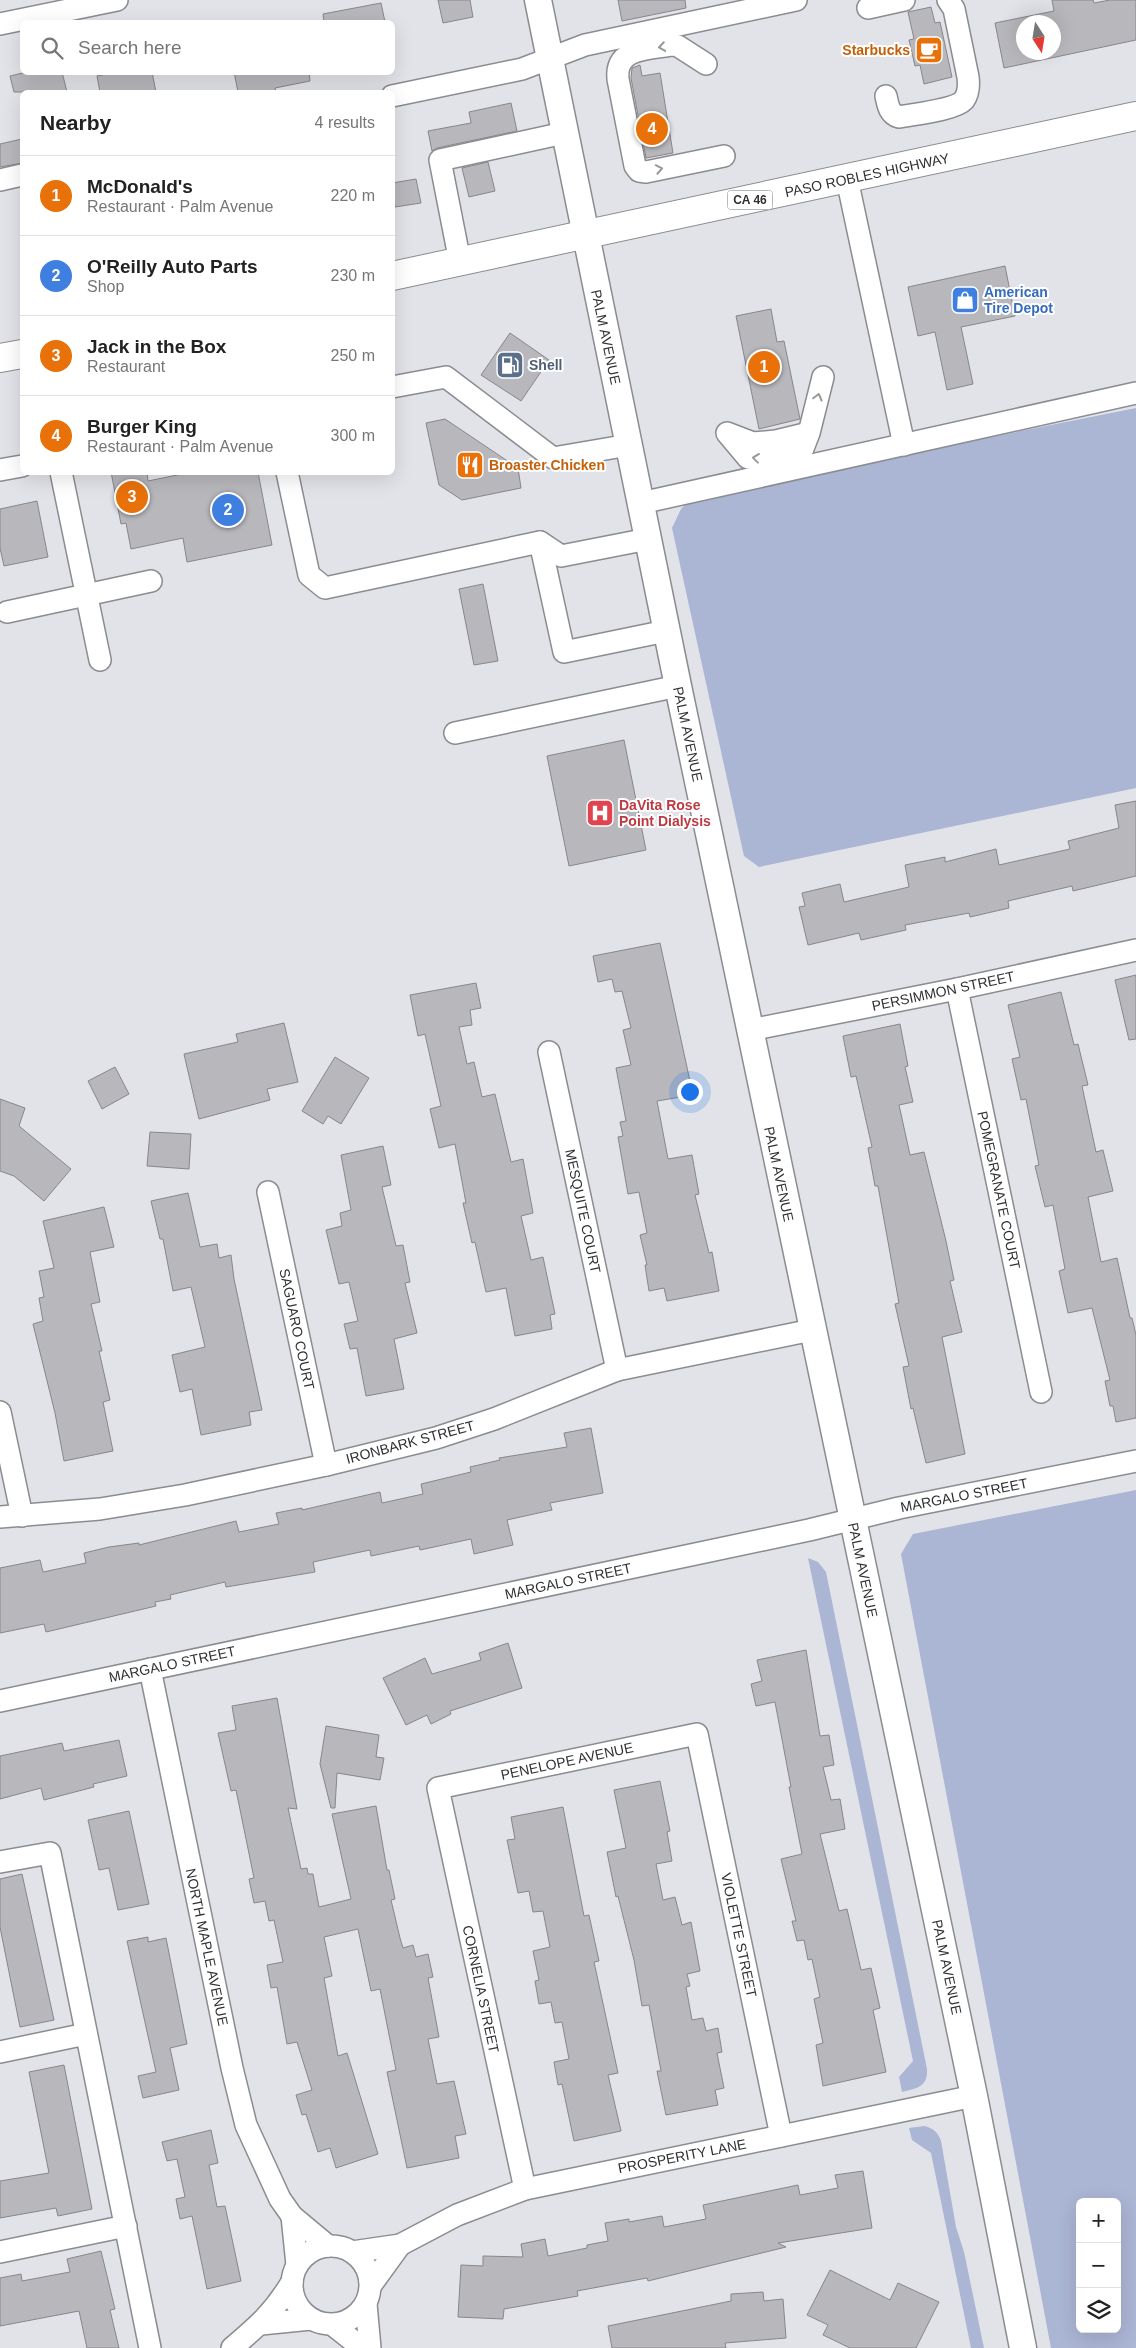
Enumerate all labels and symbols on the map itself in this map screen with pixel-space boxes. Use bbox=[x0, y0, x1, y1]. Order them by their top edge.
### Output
north arrow bbox=[1016, 15, 1061, 60]
cafe icon: Starbucks bbox=[914, 35, 944, 65]
one-way arrow bbox=[658, 41, 666, 52]
place label: Starbucks bbox=[842, 42, 910, 58]
pin: 4 bbox=[636, 110, 668, 148]
street label: PASO ROBLES HIGHWAY bbox=[783, 150, 951, 200]
one-way arrow bbox=[654, 165, 663, 175]
road number: CA 46 bbox=[728, 190, 772, 210]
place label: American Tire Depot bbox=[984, 284, 1053, 316]
shop icon: American Tire Depot bbox=[950, 285, 980, 315]
street label: PALM AVENUE bbox=[588, 288, 624, 386]
pin: 1 bbox=[748, 348, 780, 386]
fuel station icon: Shell bbox=[495, 350, 525, 380]
place label: Shell bbox=[529, 357, 562, 373]
one-way arrow bbox=[812, 393, 823, 402]
restaurant icon: Broaster Chicken bbox=[455, 450, 485, 480]
one-way arrow bbox=[752, 453, 760, 464]
place label: Broaster Chicken bbox=[489, 457, 605, 473]
pin: 3 bbox=[116, 478, 148, 516]
pin: 2 bbox=[212, 491, 244, 529]
street label: PALM AVENUE bbox=[670, 685, 706, 783]
place label: DaVita Rose Point Dialysis bbox=[619, 797, 711, 829]
hospital icon: DaVita Rose Point Dialysis bbox=[585, 798, 615, 828]
street label: PERSIMMON STREET bbox=[870, 968, 1016, 1014]
your location bbox=[677, 1079, 703, 1105]
street label: POMEGRANATE COURT bbox=[974, 1109, 1024, 1271]
street label: PALM AVENUE bbox=[761, 1125, 797, 1223]
street label: MESQUITE COURT bbox=[562, 1147, 604, 1275]
street label: SAGUARO COURT bbox=[276, 1267, 318, 1391]
street label: IRONBARK STREET bbox=[344, 1417, 476, 1467]
street label: MARGALO STREET bbox=[899, 1475, 1029, 1515]
street label: PALM AVENUE bbox=[845, 1521, 881, 1619]
street label: MARGALO STREET bbox=[503, 1560, 633, 1602]
street label: MARGALO STREET bbox=[107, 1643, 237, 1685]
street label: PENELOPE AVENUE bbox=[499, 1739, 635, 1783]
street label: NORTH MAPLE AVENUE bbox=[182, 1867, 232, 2027]
street label: VIOLETTE STREET bbox=[718, 1871, 760, 1999]
street label: PALM AVENUE bbox=[929, 1918, 965, 2016]
street label: CORNELIA STREET bbox=[460, 1924, 502, 2055]
street label: PROSPERITY LANE bbox=[616, 2136, 748, 2176]

